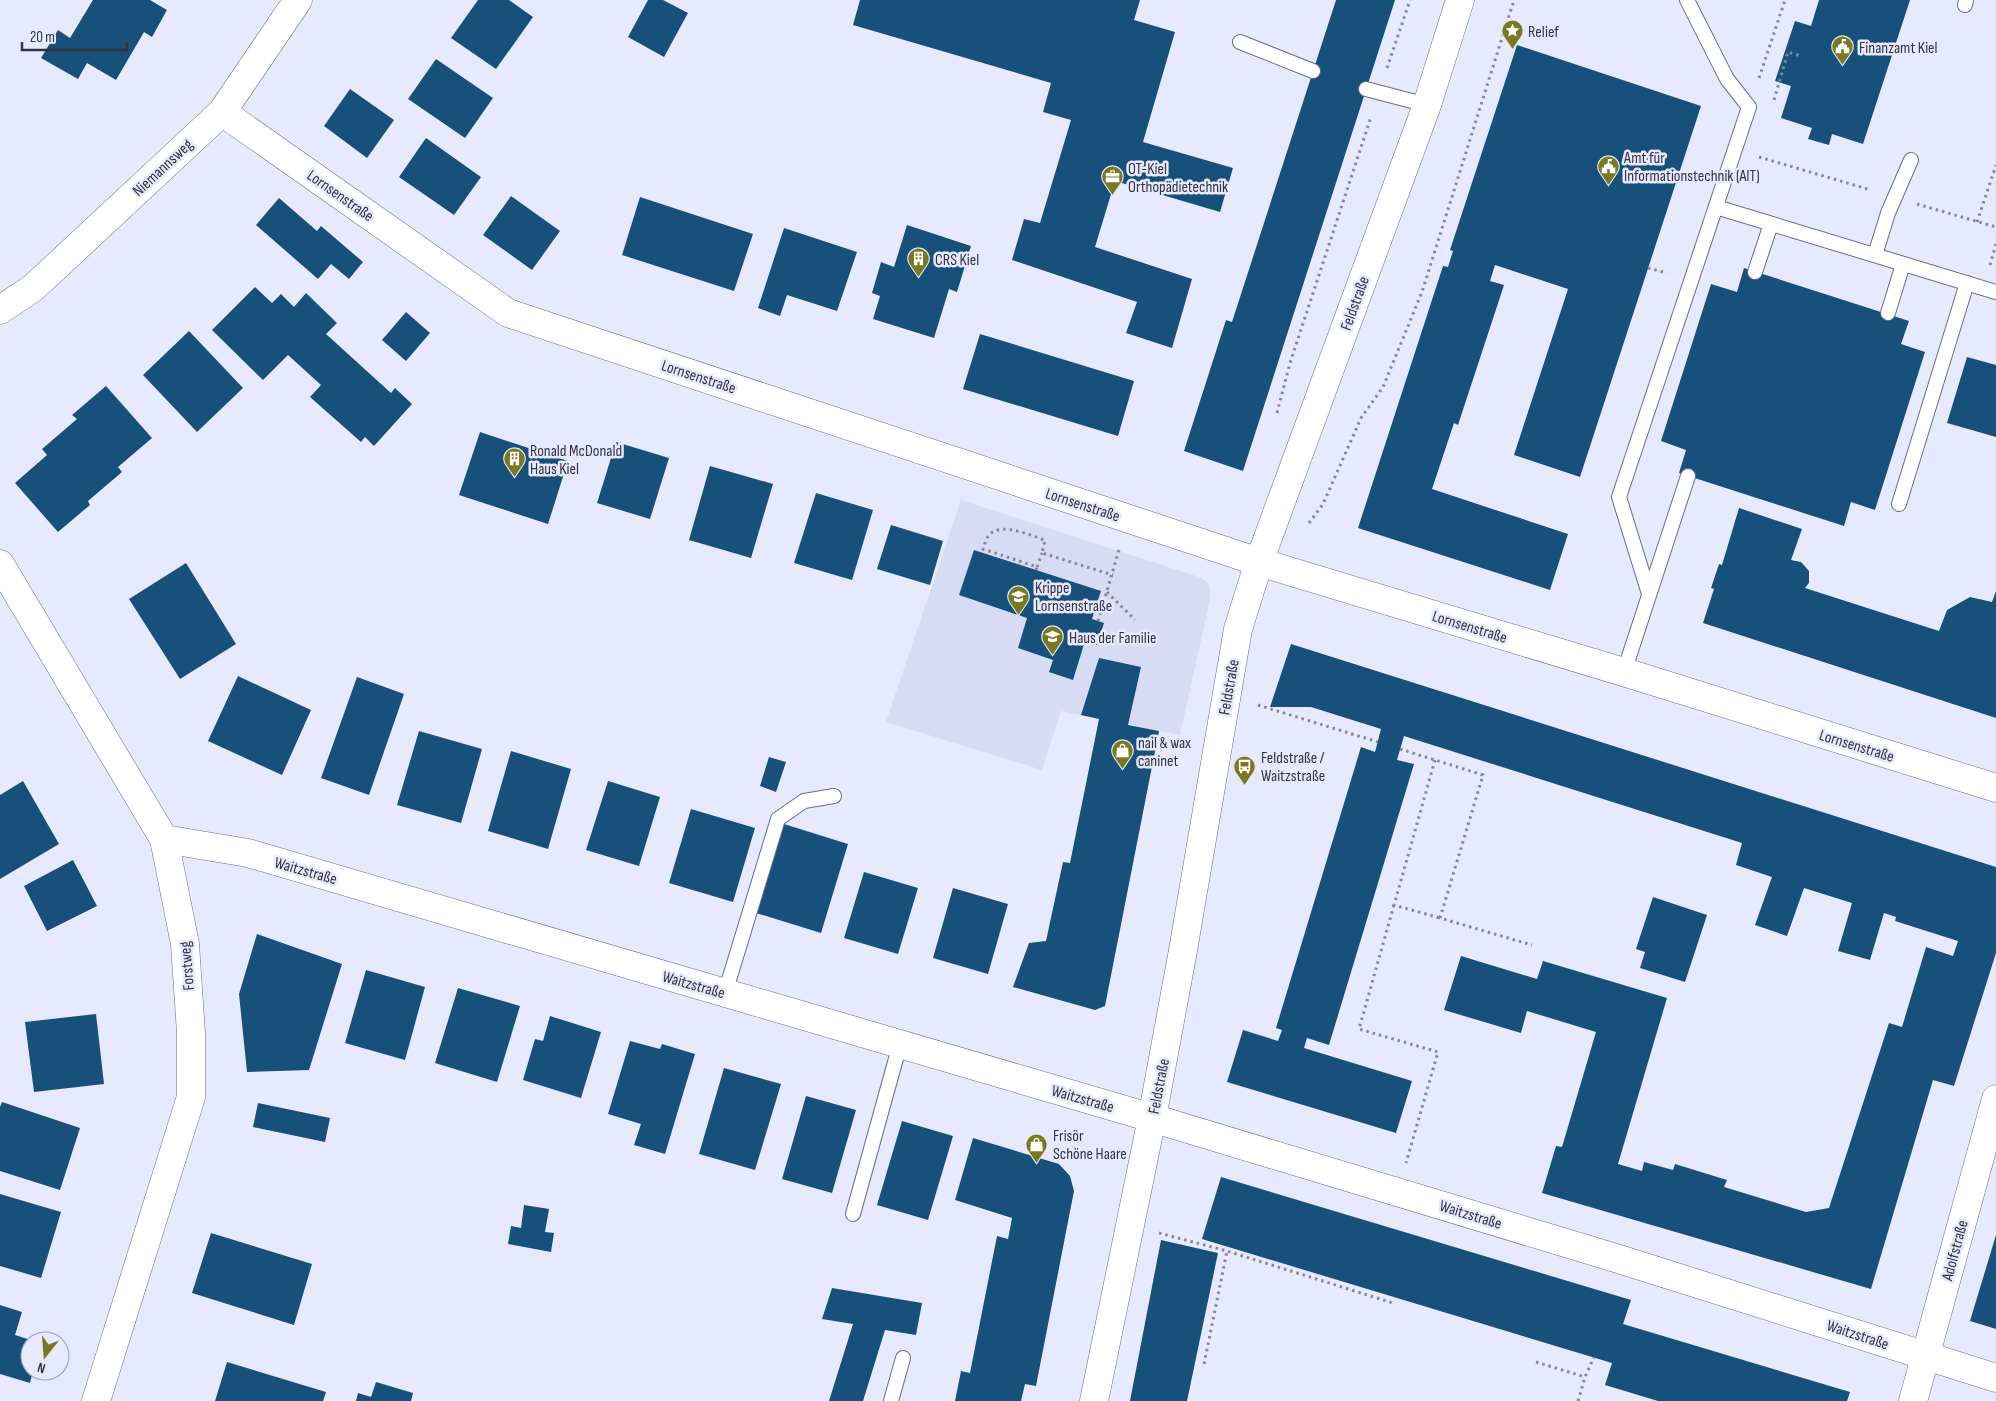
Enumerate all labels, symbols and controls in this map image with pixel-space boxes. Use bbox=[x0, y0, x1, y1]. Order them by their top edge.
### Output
place icon: Relief bbox=[1500, 19, 1524, 50]
scale bar bbox=[22, 20, 128, 52]
place label: Relief bbox=[1528, 23, 1559, 42]
text: 20 m bbox=[30, 28, 55, 47]
public building icon: Finanzamt Kiel bbox=[1831, 35, 1855, 66]
place label: Finanzamt Kiel bbox=[1859, 39, 1938, 58]
street label: Niemannsweg bbox=[129, 136, 197, 201]
place label: Amt für Informationstechnik (AIT) bbox=[1623, 149, 1760, 186]
public building icon: Amt für Informationstechnik (AIT) bbox=[1596, 154, 1620, 185]
place label: OT-Kiel Orthopädietechnik bbox=[1128, 160, 1228, 197]
office icon: OT-Kiel Orthopädietechnik bbox=[1100, 165, 1124, 196]
street label: Lornsenstraße bbox=[303, 166, 377, 226]
building icon: CRS Kiel bbox=[907, 247, 931, 278]
place label: CRS Kiel bbox=[935, 251, 979, 270]
street label: Feldstraße bbox=[1337, 274, 1374, 333]
street label: Lornsenstraße bbox=[659, 356, 738, 398]
place label: Ronald McDonald Haus Kiel bbox=[530, 442, 622, 479]
building icon: Ronald McDonald Haus Kiel bbox=[502, 447, 526, 478]
street label: Lornsenstraße bbox=[1043, 484, 1122, 526]
place label: Krippe Lornsenstraße bbox=[1035, 579, 1112, 616]
school or university icon: Krippe Lornsenstraße bbox=[1007, 584, 1031, 615]
street label: Lornsenstraße bbox=[1430, 607, 1509, 648]
school or university icon: Haus der Familie bbox=[1041, 625, 1065, 656]
place label: Haus der Familie bbox=[1069, 629, 1156, 648]
street label: Feldstraße bbox=[1215, 658, 1244, 717]
street label: Lornsenstraße bbox=[1817, 726, 1896, 767]
place label: nail & wax caninet bbox=[1138, 734, 1191, 771]
shop icon: nail & wax caninet bbox=[1110, 739, 1134, 770]
place label: Feldstraße / Waitzstraße bbox=[1261, 749, 1325, 786]
bus stop icon: Feldstraße / Waitzstraße bbox=[1233, 754, 1257, 785]
street label: Waitzstraße bbox=[272, 853, 339, 889]
street label: Forstweg bbox=[176, 941, 199, 991]
street label: Waitzstraße bbox=[660, 967, 727, 1003]
street label: Feldstraße bbox=[1145, 1057, 1174, 1116]
street label: Waitzstraße bbox=[1049, 1081, 1116, 1117]
place label: Frisör Schöne Haare bbox=[1053, 1127, 1127, 1164]
shop icon: Frisör Schöne Haare bbox=[1025, 1132, 1049, 1163]
street label: Waitzstraße bbox=[1437, 1197, 1504, 1234]
street label: Adolfstraße bbox=[1938, 1218, 1973, 1284]
street label: Waitzstraße bbox=[1824, 1316, 1891, 1354]
north arrow bbox=[20, 1331, 70, 1381]
text: N bbox=[35, 1359, 47, 1377]

